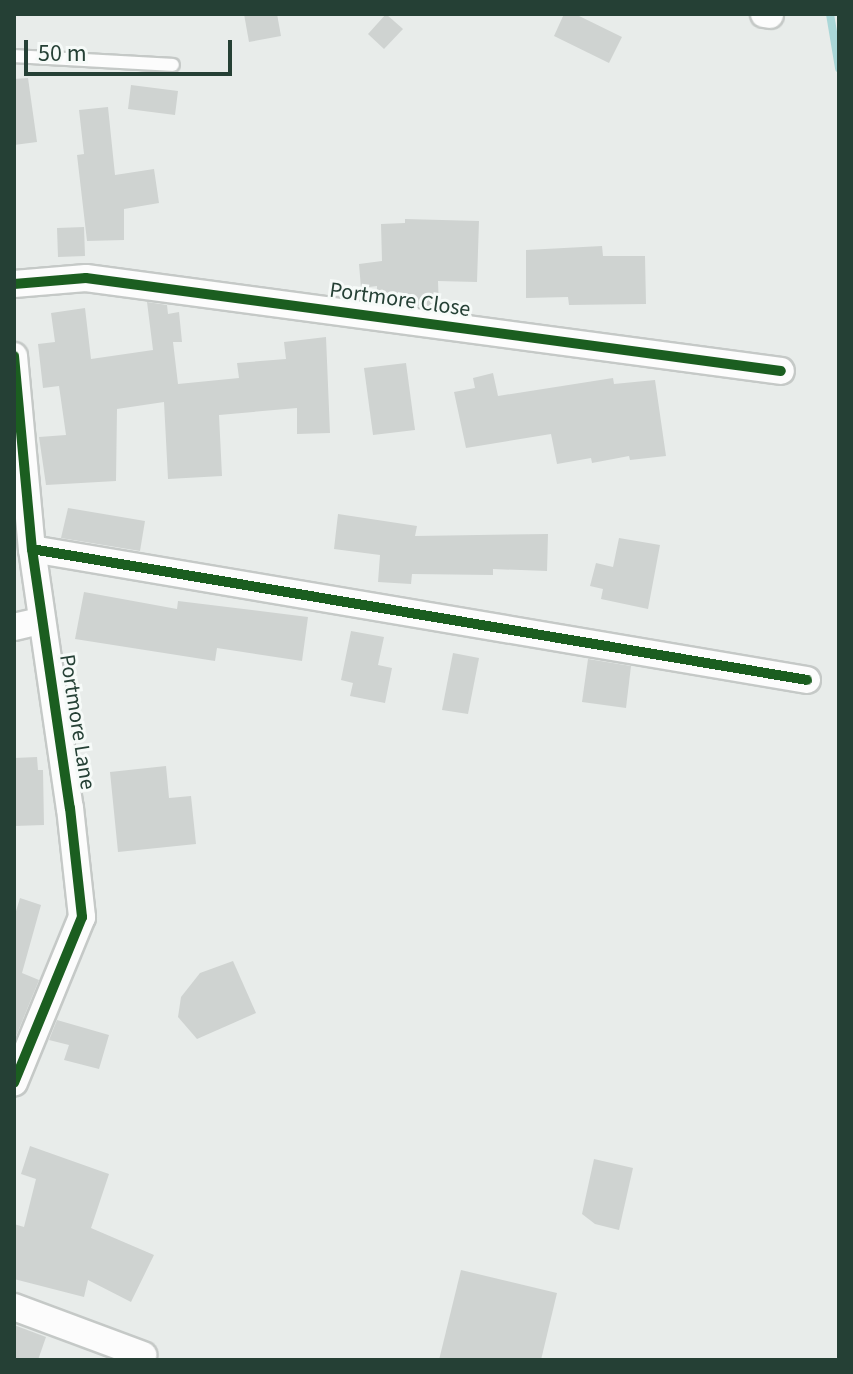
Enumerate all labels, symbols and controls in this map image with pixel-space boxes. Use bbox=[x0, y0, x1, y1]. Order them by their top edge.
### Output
scale bar bbox=[28, 24, 236, 74]
text: 50 m bbox=[38, 36, 87, 71]
street label: Portmore Close bbox=[328, 277, 472, 323]
street label: Portmore Lane bbox=[53, 653, 101, 791]

